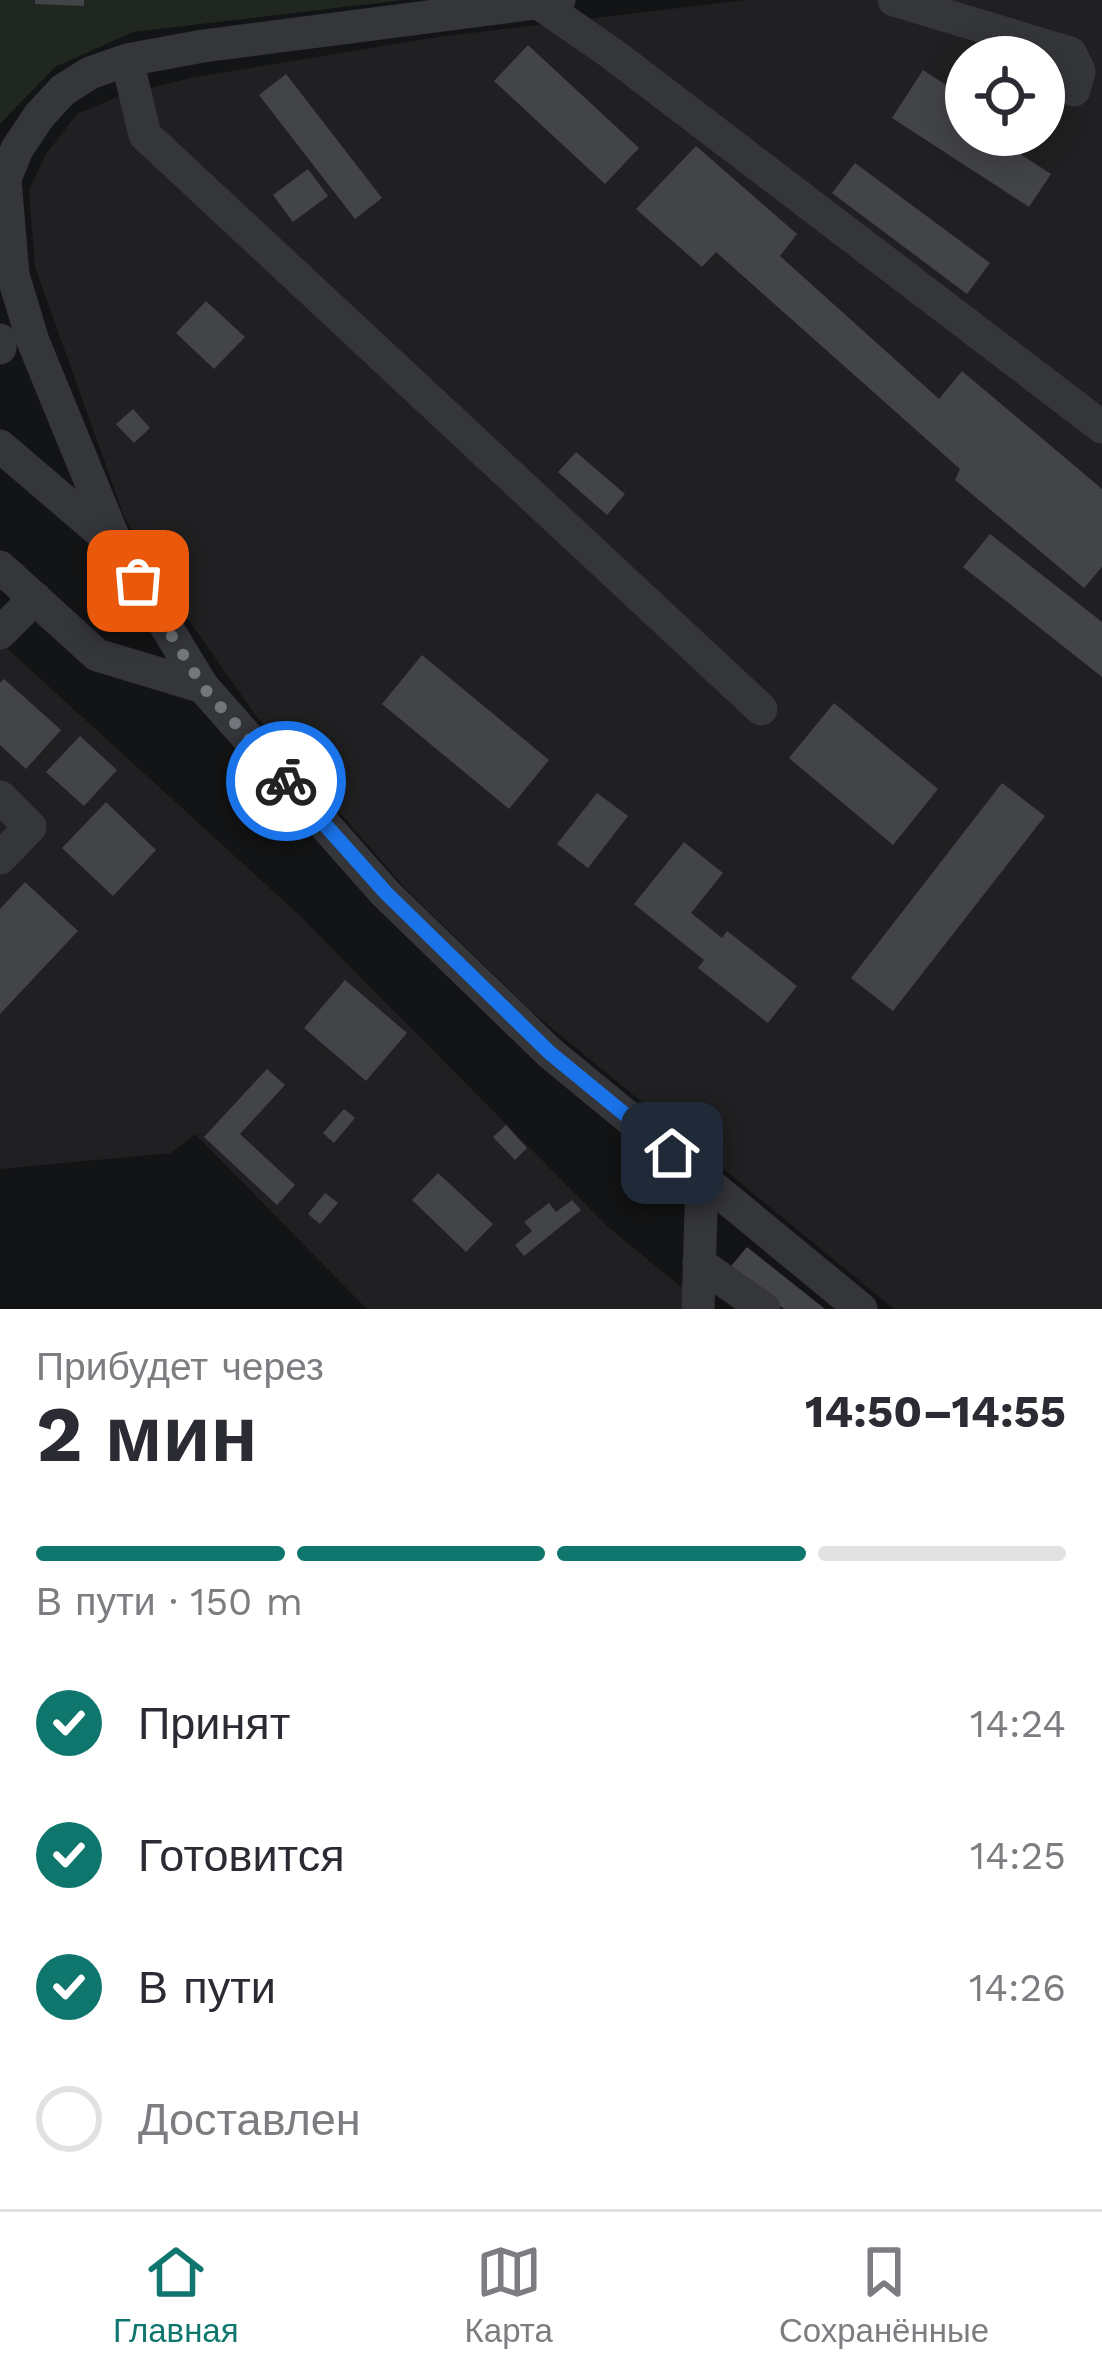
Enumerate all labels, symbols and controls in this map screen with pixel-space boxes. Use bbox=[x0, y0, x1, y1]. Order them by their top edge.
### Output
map controls bbox=[945, 36, 1065, 156]
button: locate bbox=[945, 36, 1065, 156]
pin bbox=[87, 530, 189, 632]
icon: bag bbox=[105, 548, 171, 614]
courier bbox=[226, 721, 346, 841]
icon: bike bbox=[253, 748, 319, 814]
pin bbox=[621, 1102, 723, 1204]
icon: home bbox=[639, 1120, 705, 1186]
text: Прибудет через bbox=[36, 1344, 324, 1389]
text: 14:50–14:55 bbox=[805, 1385, 1066, 1438]
text: 2 мин bbox=[36, 1388, 258, 1480]
text: В пути · 150 m bbox=[36, 1579, 303, 1624]
icon: check bbox=[36, 1690, 102, 1756]
text: Принят bbox=[138, 1697, 290, 1750]
text: 14:24 bbox=[970, 1701, 1066, 1746]
icon: check bbox=[36, 1822, 102, 1888]
text: Готовится bbox=[138, 1829, 345, 1882]
text: 14:25 bbox=[970, 1833, 1066, 1878]
icon: check bbox=[36, 1954, 102, 2020]
text: В пути bbox=[138, 1961, 276, 2014]
text: 14:26 bbox=[969, 1965, 1066, 2010]
text: Доставлен bbox=[138, 2093, 361, 2146]
tab: Главная bbox=[113, 2239, 239, 2350]
tab: Карта bbox=[465, 2239, 553, 2350]
tab: Сохранённые bbox=[779, 2239, 989, 2350]

